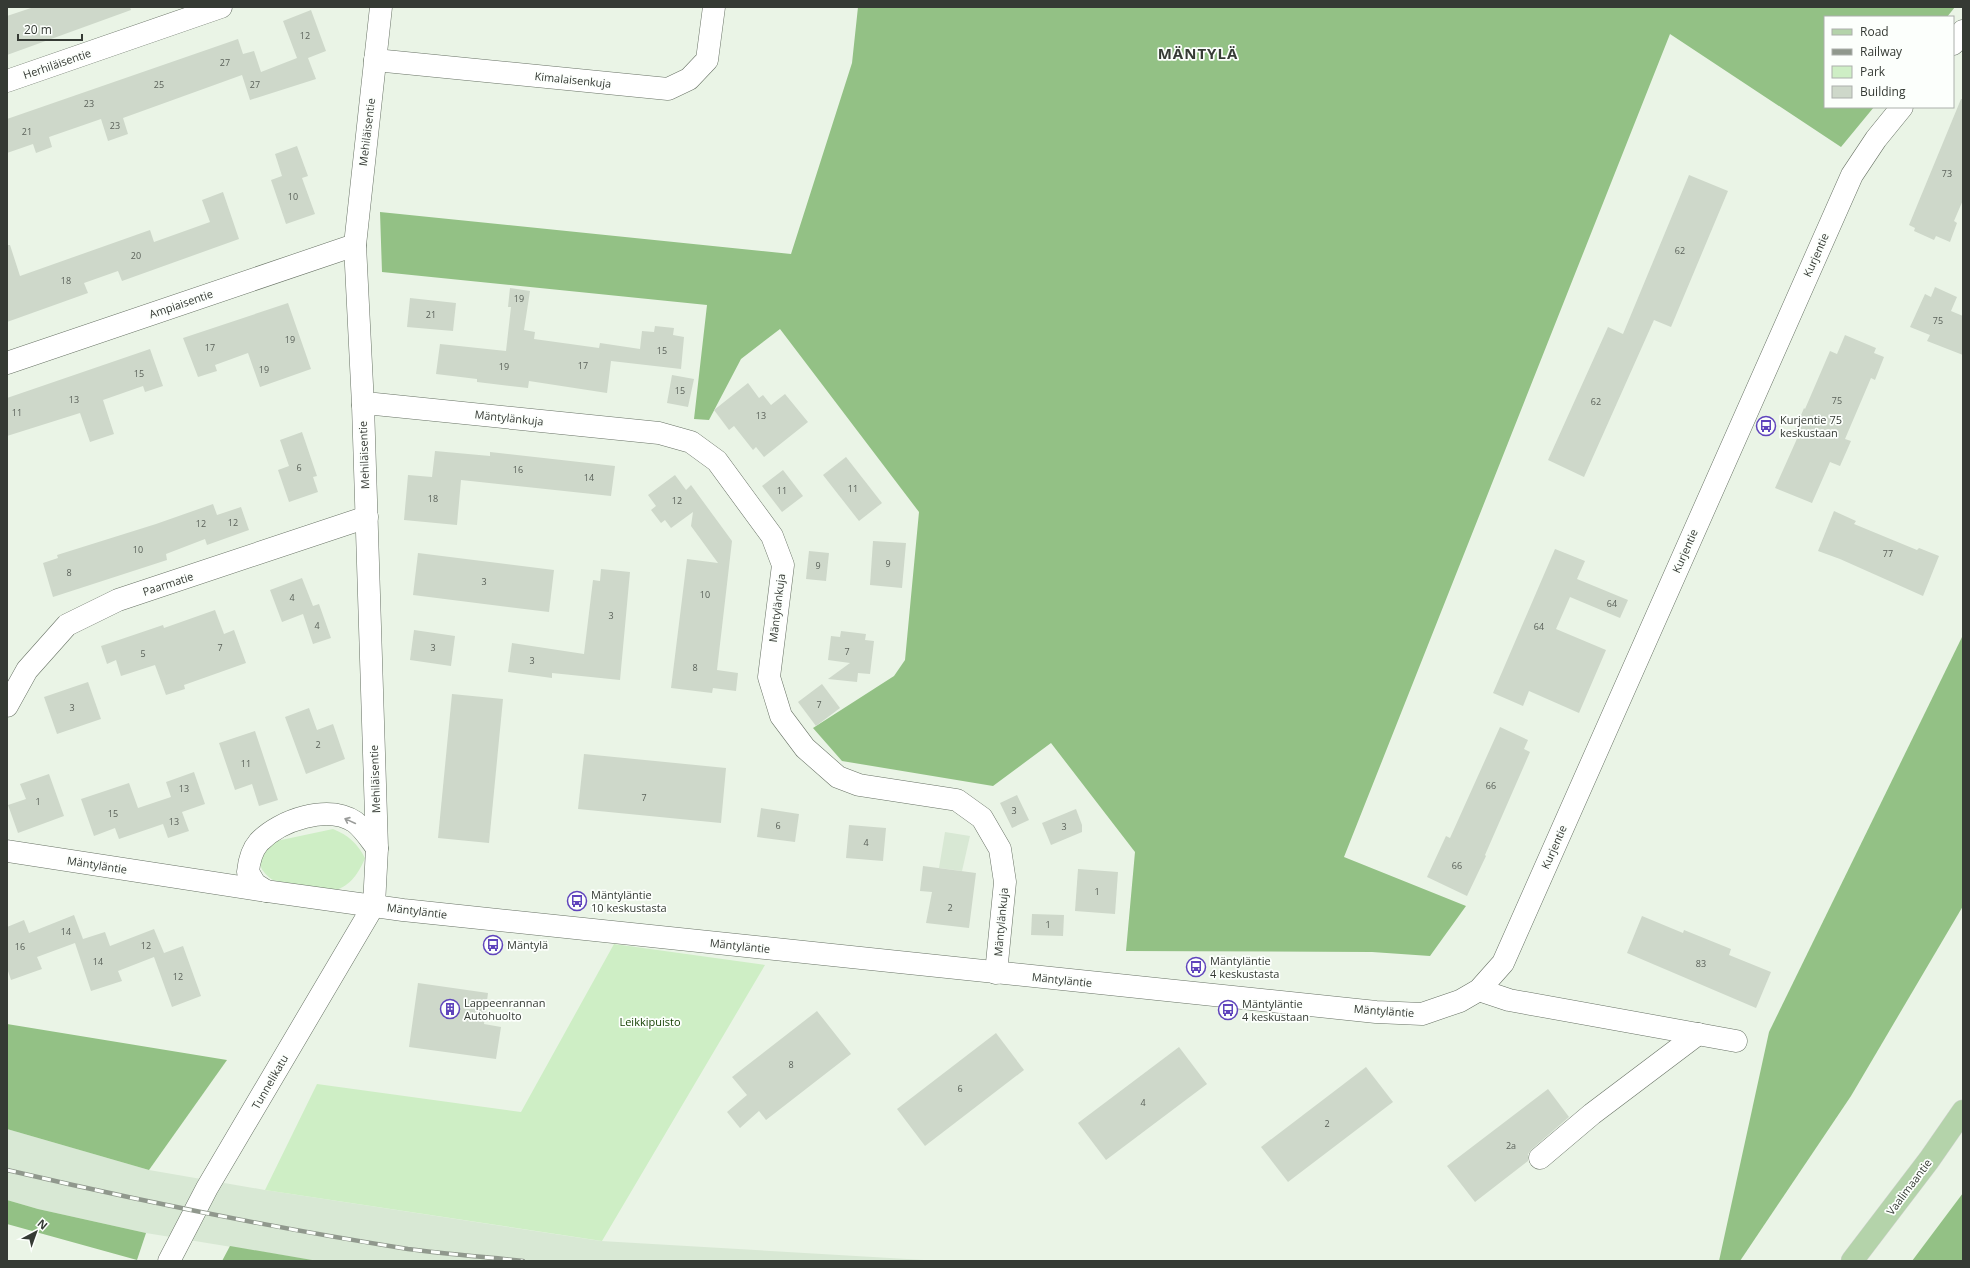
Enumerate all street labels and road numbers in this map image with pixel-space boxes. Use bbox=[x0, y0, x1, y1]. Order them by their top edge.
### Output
street label: Herhiläisentie bbox=[21, 45, 93, 82]
street label: Kimalaisenkuja bbox=[534, 68, 612, 91]
street label: Mehiläisentie bbox=[355, 97, 378, 167]
street label: Kurjentie bbox=[1799, 230, 1832, 279]
street label: Ampiaisentie bbox=[147, 286, 215, 321]
street label: Mäntylänkuja bbox=[474, 406, 544, 429]
street label: Mehiläisentie bbox=[355, 421, 372, 489]
street label: Kurjentie bbox=[1668, 526, 1701, 575]
street label: Paarmatie bbox=[141, 568, 195, 599]
street label: Mäntylänkuja bbox=[765, 573, 788, 643]
street label: Mehiläisentie bbox=[366, 745, 383, 813]
street label: Kurjentie bbox=[1537, 822, 1570, 871]
street label: Mäntyläntie bbox=[66, 852, 128, 877]
street label: Mäntylänkuja bbox=[990, 887, 1011, 957]
street label: Mäntyläntie bbox=[386, 899, 448, 922]
street label: Mäntyläntie bbox=[709, 935, 771, 956]
street label: Mäntyläntie bbox=[1031, 969, 1093, 990]
street label: Mäntyläntie bbox=[1353, 1001, 1415, 1020]
street label: Tunnelikatu bbox=[248, 1052, 291, 1112]
street label: Vaalimaantie bbox=[1883, 1156, 1935, 1218]

